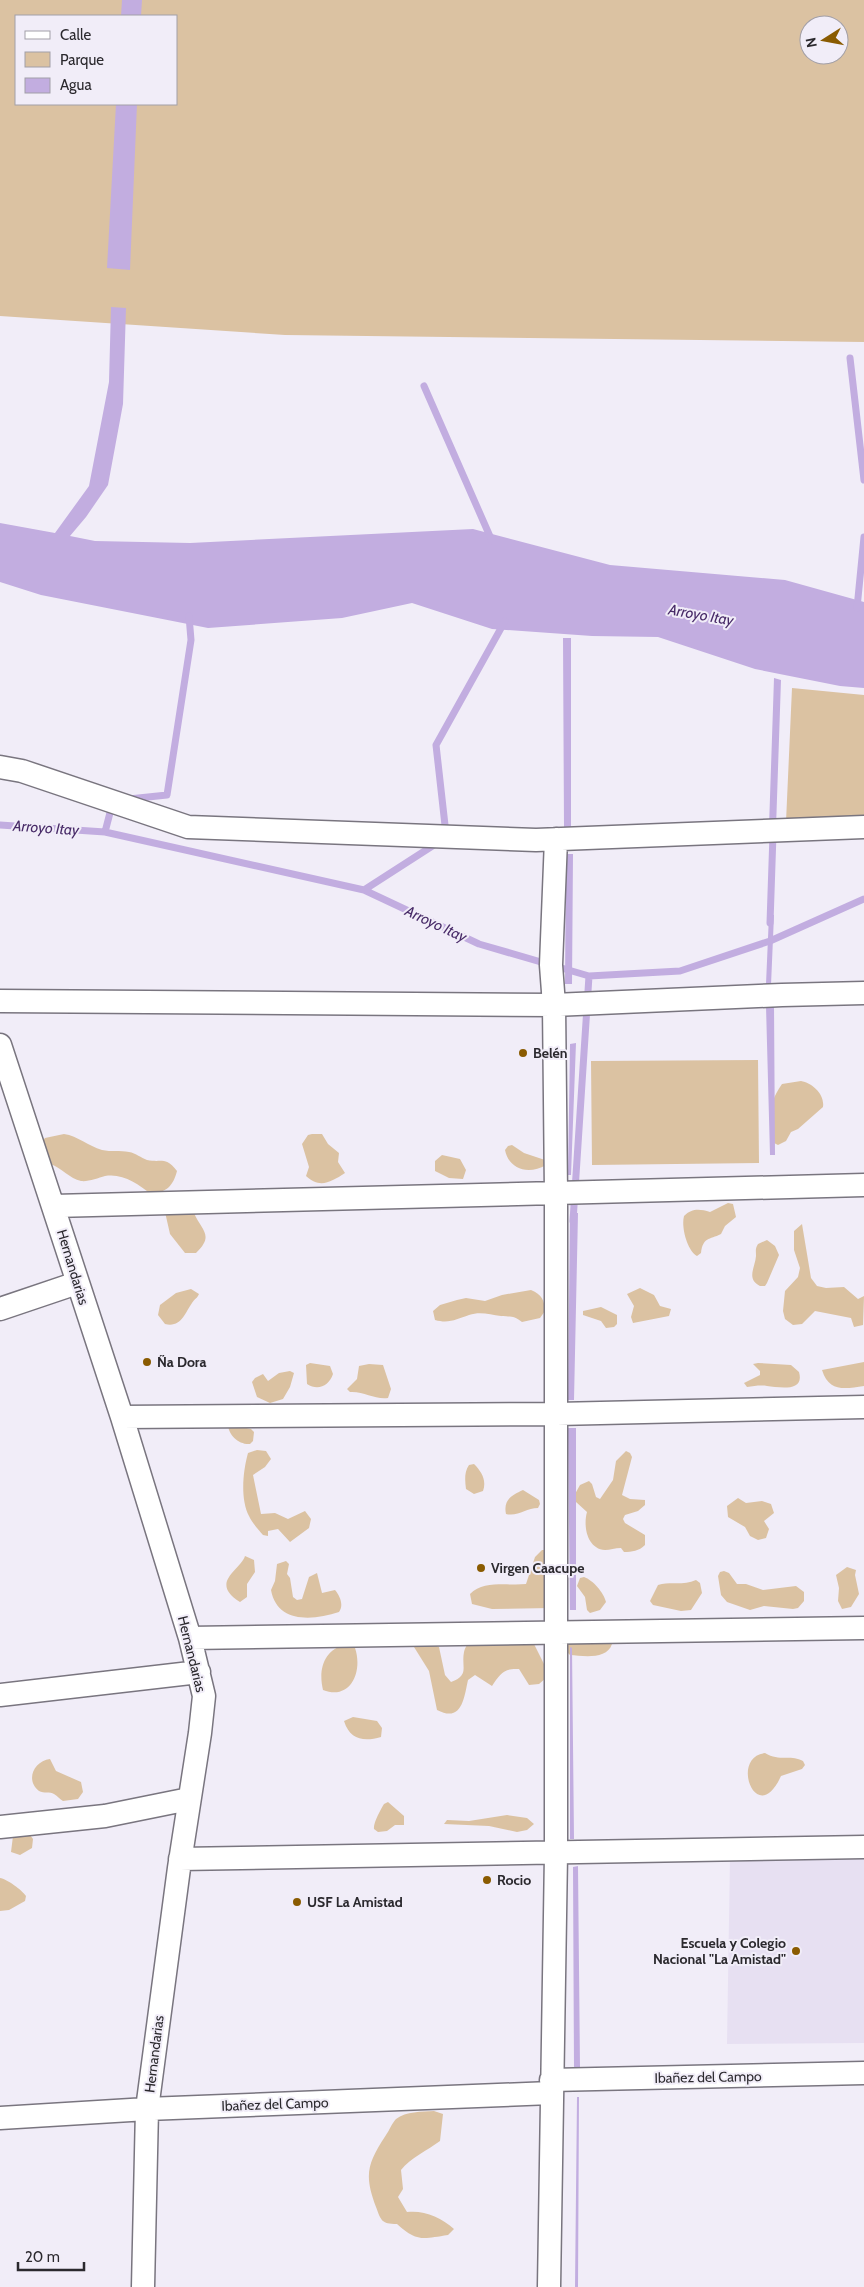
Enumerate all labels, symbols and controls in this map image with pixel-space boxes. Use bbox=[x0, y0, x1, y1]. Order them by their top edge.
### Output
legend bbox=[15, 15, 178, 105]
north arrow bbox=[799, 15, 849, 65]
text: Calle bbox=[60, 26, 91, 44]
text: N bbox=[801, 36, 821, 49]
text: Parque bbox=[60, 51, 104, 69]
text: Agua bbox=[60, 76, 92, 94]
water label: Arroyo Itay bbox=[666, 600, 736, 630]
water label: Arroyo Itay bbox=[12, 817, 81, 839]
water label: Arroyo Itay bbox=[401, 901, 471, 947]
place label: Belén bbox=[533, 1044, 568, 1062]
marker: Belén bbox=[517, 1047, 529, 1059]
street label: Hernandarias bbox=[53, 1227, 93, 1307]
place label: Ña Dora bbox=[157, 1353, 206, 1371]
marker: Ña Dora bbox=[141, 1356, 153, 1368]
place label: Virgen Caacupe bbox=[491, 1559, 584, 1577]
marker: Virgen Caacupe bbox=[475, 1562, 487, 1574]
street label: Hernandarias bbox=[174, 1614, 210, 1694]
place label: Rocio bbox=[497, 1871, 531, 1889]
marker: Rocio bbox=[481, 1874, 493, 1886]
place label: USF La Amistad bbox=[307, 1893, 403, 1911]
marker: USF La Amistad bbox=[291, 1896, 303, 1908]
place label: Escuela y Colegio Nacional "La Amistad" bbox=[653, 1934, 786, 1968]
marker: Escuela y Colegio Nacional "La Amistad" bbox=[790, 1945, 802, 1957]
street label: Hernandarias bbox=[140, 2014, 168, 2094]
street label: Ibañez del Campo bbox=[654, 2067, 762, 2087]
street label: Ibañez del Campo bbox=[221, 2093, 329, 2115]
scale bar bbox=[18, 2240, 84, 2272]
text: 20 m bbox=[25, 2248, 60, 2266]

